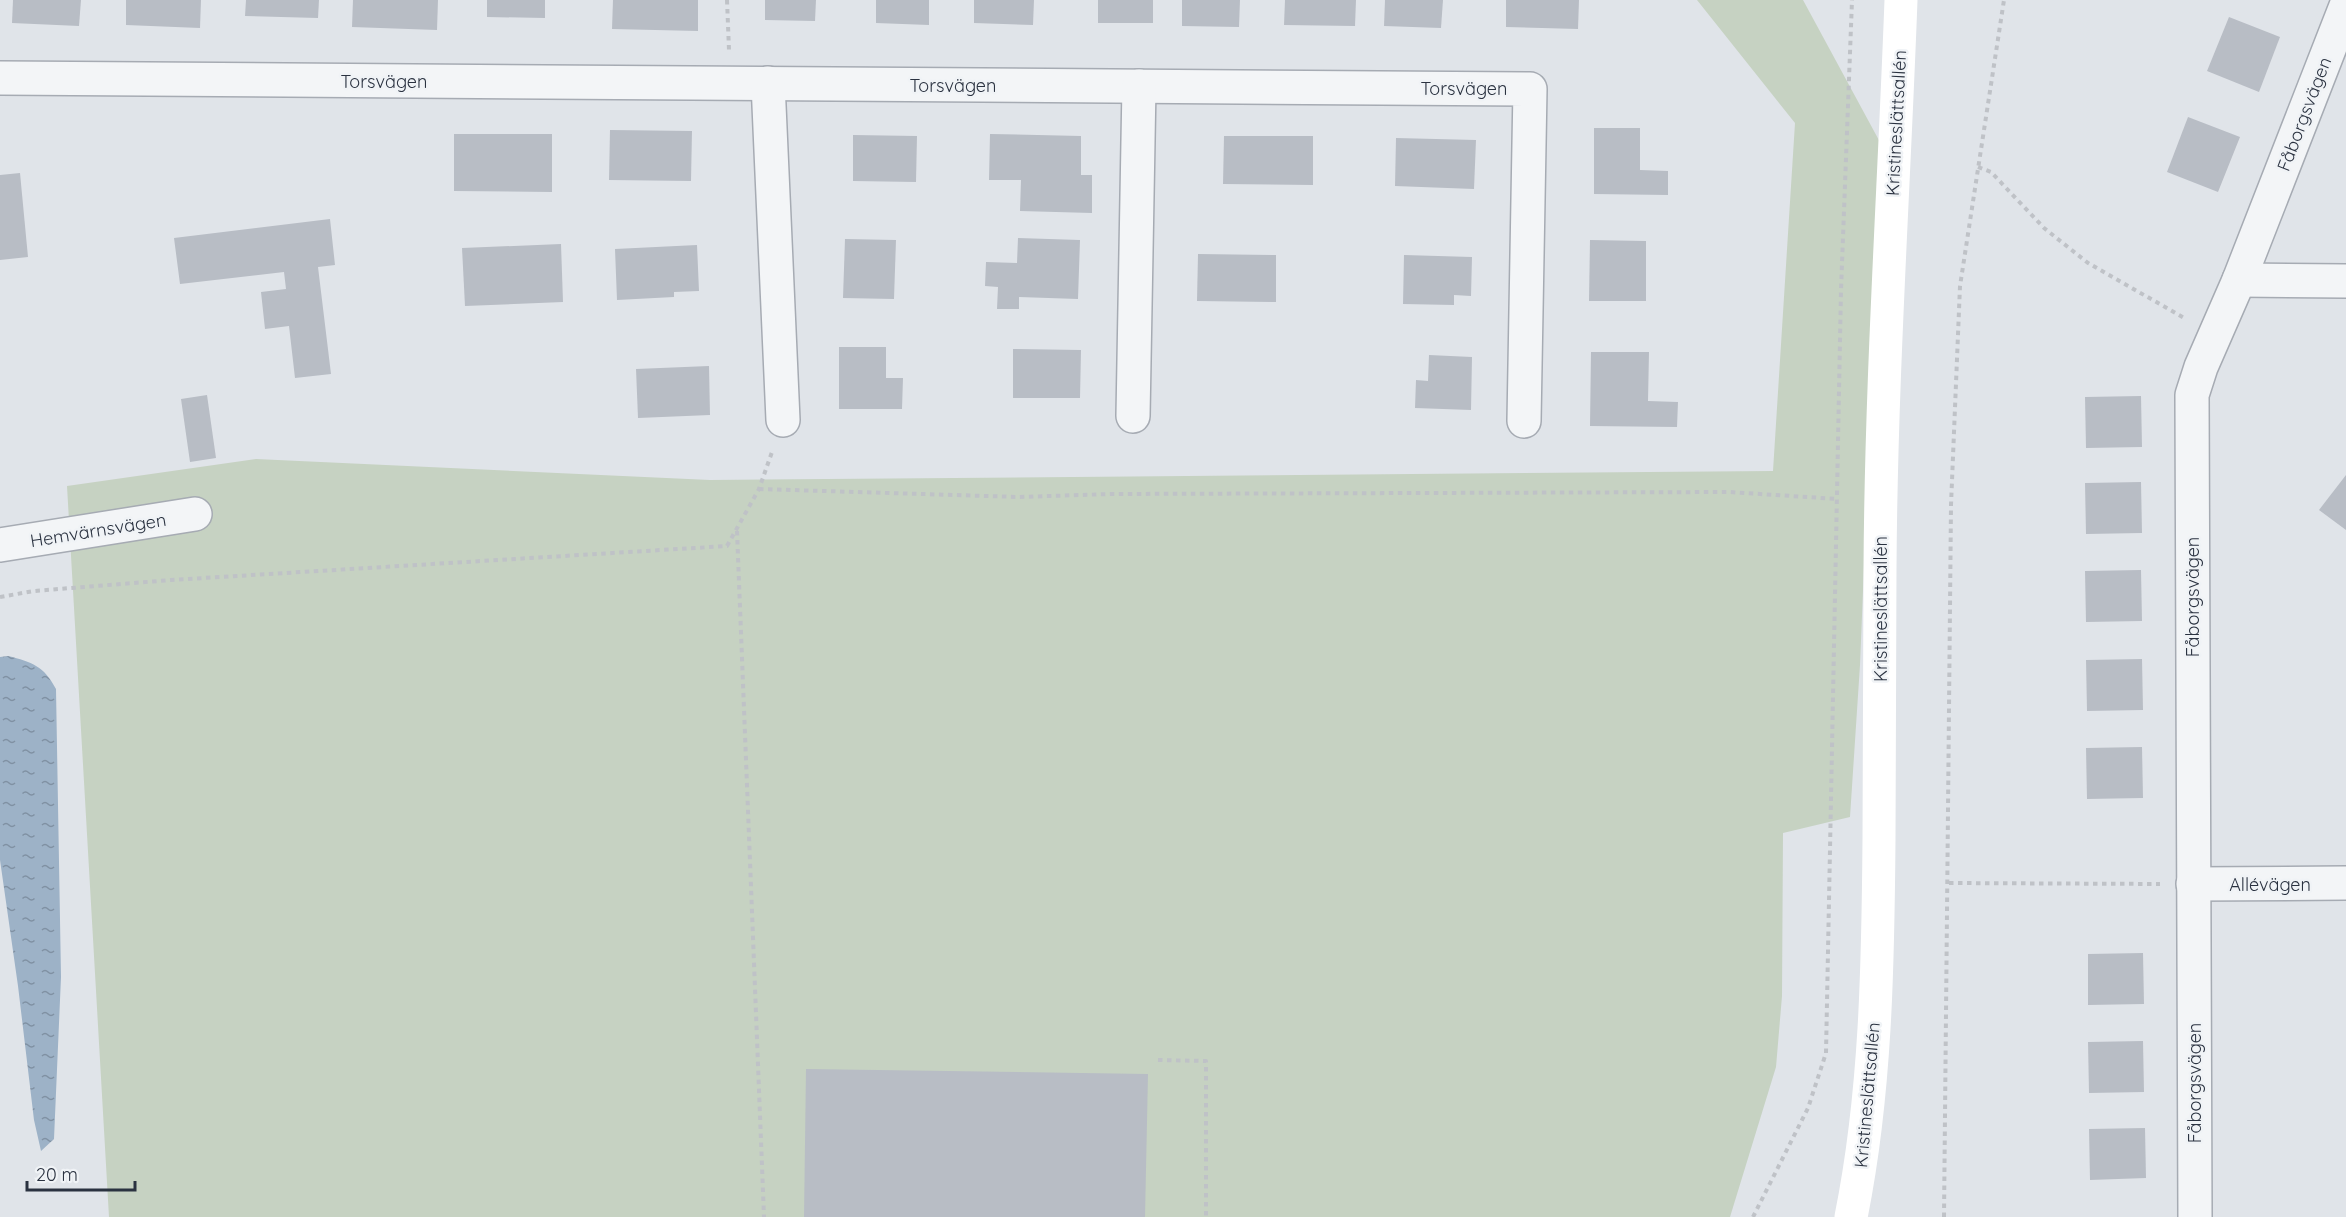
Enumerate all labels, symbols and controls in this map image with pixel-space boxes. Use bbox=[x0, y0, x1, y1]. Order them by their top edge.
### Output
street label: Kristineslättsallén bbox=[1881, 50, 1911, 196]
street label: Fåborgsvägen bbox=[2272, 54, 2336, 174]
street label: Torsvägen bbox=[341, 70, 427, 93]
street label: Torsvägen bbox=[910, 74, 996, 97]
street label: Torsvägen bbox=[1421, 77, 1507, 100]
street label: Hemvärnsvägen bbox=[28, 508, 168, 552]
street label: Kristineslättsallén bbox=[1869, 536, 1892, 682]
street label: Fåborgsvägen bbox=[2181, 537, 2204, 657]
street label: Allévägen bbox=[2229, 873, 2311, 896]
street label: Kristineslättsallén bbox=[1849, 1021, 1885, 1169]
street label: Fåborgsvägen bbox=[2183, 1023, 2206, 1143]
scale bar bbox=[27, 1154, 135, 1192]
text: 20 m bbox=[36, 1163, 78, 1186]

